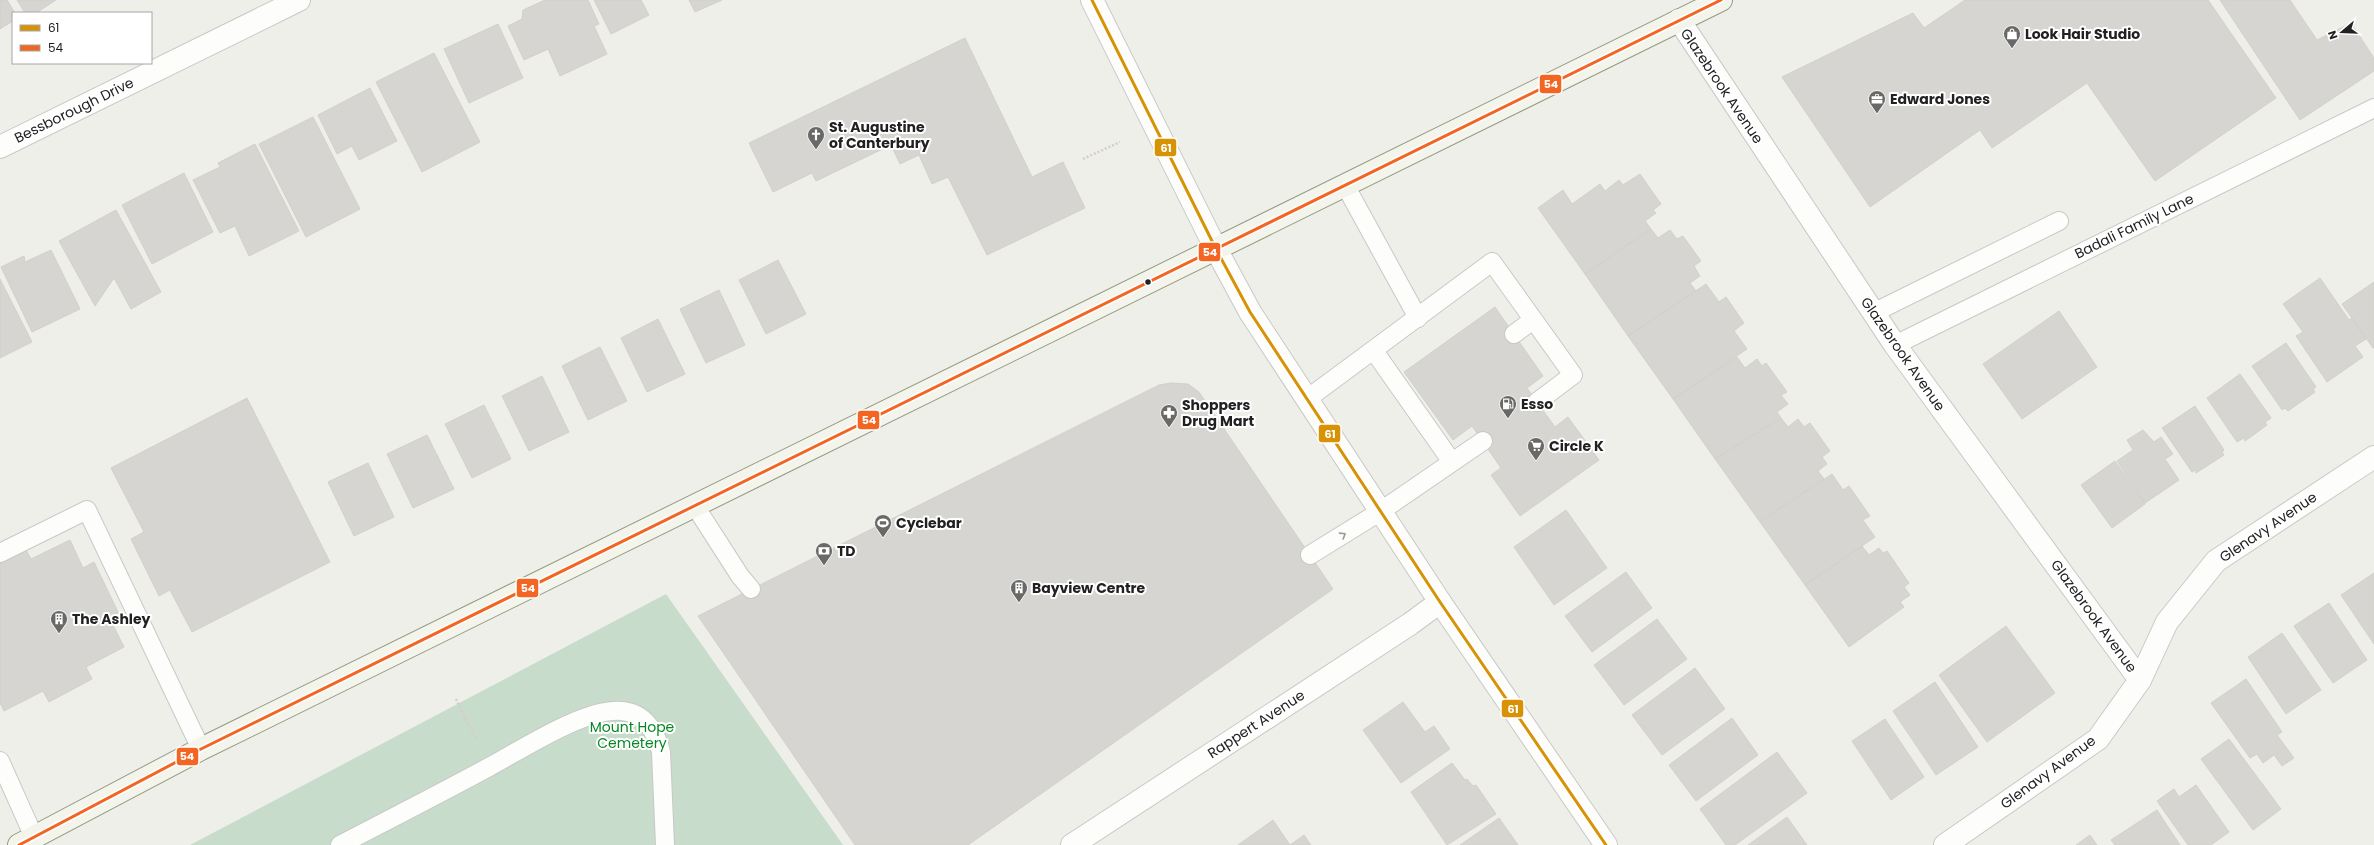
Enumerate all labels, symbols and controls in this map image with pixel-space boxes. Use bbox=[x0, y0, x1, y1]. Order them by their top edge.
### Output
legend bbox=[12, 12, 152, 64]
north arrow bbox=[2322, 12, 2362, 52]
text: 61 bbox=[48, 19, 59, 36]
street label: Glazebrook Avenue bbox=[1676, 24, 1768, 148]
shop icon: Look Hair Studio bbox=[2002, 24, 2022, 49]
place label: Look Hair Studio bbox=[2025, 24, 2140, 44]
text: N bbox=[2324, 29, 2341, 42]
text: 54 bbox=[48, 39, 64, 56]
street label: Bessborough Drive bbox=[11, 72, 137, 148]
line badge: 54 bbox=[1539, 74, 1562, 94]
text: 54 bbox=[1544, 76, 1559, 92]
office icon: Edward Jones bbox=[1867, 89, 1887, 114]
place label: Edward Jones bbox=[1890, 89, 1990, 109]
place label: St. Augustine of Canterbury bbox=[829, 117, 930, 153]
church icon: St. Augustine of Canterbury bbox=[806, 125, 826, 150]
line badge: 61 bbox=[1154, 138, 1177, 157]
text: 61 bbox=[1160, 140, 1172, 156]
street label: Badali Family Lane bbox=[2071, 188, 2197, 264]
line badge: 54 bbox=[1198, 242, 1221, 262]
text: 54 bbox=[1203, 244, 1218, 260]
unlabelled marker bbox=[1143, 277, 1153, 287]
street label: Glazebrook Avenue bbox=[1856, 293, 1950, 415]
fuel station icon: Esso bbox=[1498, 394, 1518, 419]
place label: Esso bbox=[1521, 394, 1553, 414]
place label: Shoppers Drug Mart bbox=[1182, 395, 1254, 431]
pharmacy icon: Shoppers Drug Mart bbox=[1159, 403, 1179, 428]
line badge: 54 bbox=[857, 410, 880, 430]
text: 54 bbox=[862, 412, 877, 428]
line badge: 61 bbox=[1318, 424, 1341, 443]
text: 61 bbox=[1324, 426, 1336, 442]
supermarket icon: Circle K bbox=[1526, 436, 1546, 461]
place label: Circle K bbox=[1549, 436, 1604, 456]
street label: Glenavy Avenue bbox=[2215, 487, 2321, 567]
sports icon: Cyclebar bbox=[873, 513, 893, 538]
place label: Cyclebar bbox=[896, 513, 962, 533]
one-way arrow bbox=[1339, 532, 1346, 539]
bank icon: TD bbox=[814, 541, 834, 566]
place label: TD bbox=[837, 541, 855, 561]
street label: Glazebrook Avenue bbox=[2046, 556, 2142, 677]
line badge: 54 bbox=[516, 578, 539, 598]
building icon: Bayview Centre bbox=[1009, 578, 1029, 603]
place label: Bayview Centre bbox=[1032, 578, 1146, 598]
text: 54 bbox=[521, 580, 536, 596]
building icon: The Ashley bbox=[49, 609, 69, 634]
place label: The Ashley bbox=[72, 609, 151, 629]
street label: Rappert Avenue bbox=[1203, 685, 1309, 763]
line badge: 61 bbox=[1501, 699, 1524, 718]
text: 61 bbox=[1507, 701, 1519, 717]
park label: Mount Hope Cemetery bbox=[590, 717, 675, 753]
street label: Glenavy Avenue bbox=[1996, 730, 2100, 813]
line badge: 54 bbox=[176, 747, 199, 766]
text: 54 bbox=[180, 748, 195, 764]

